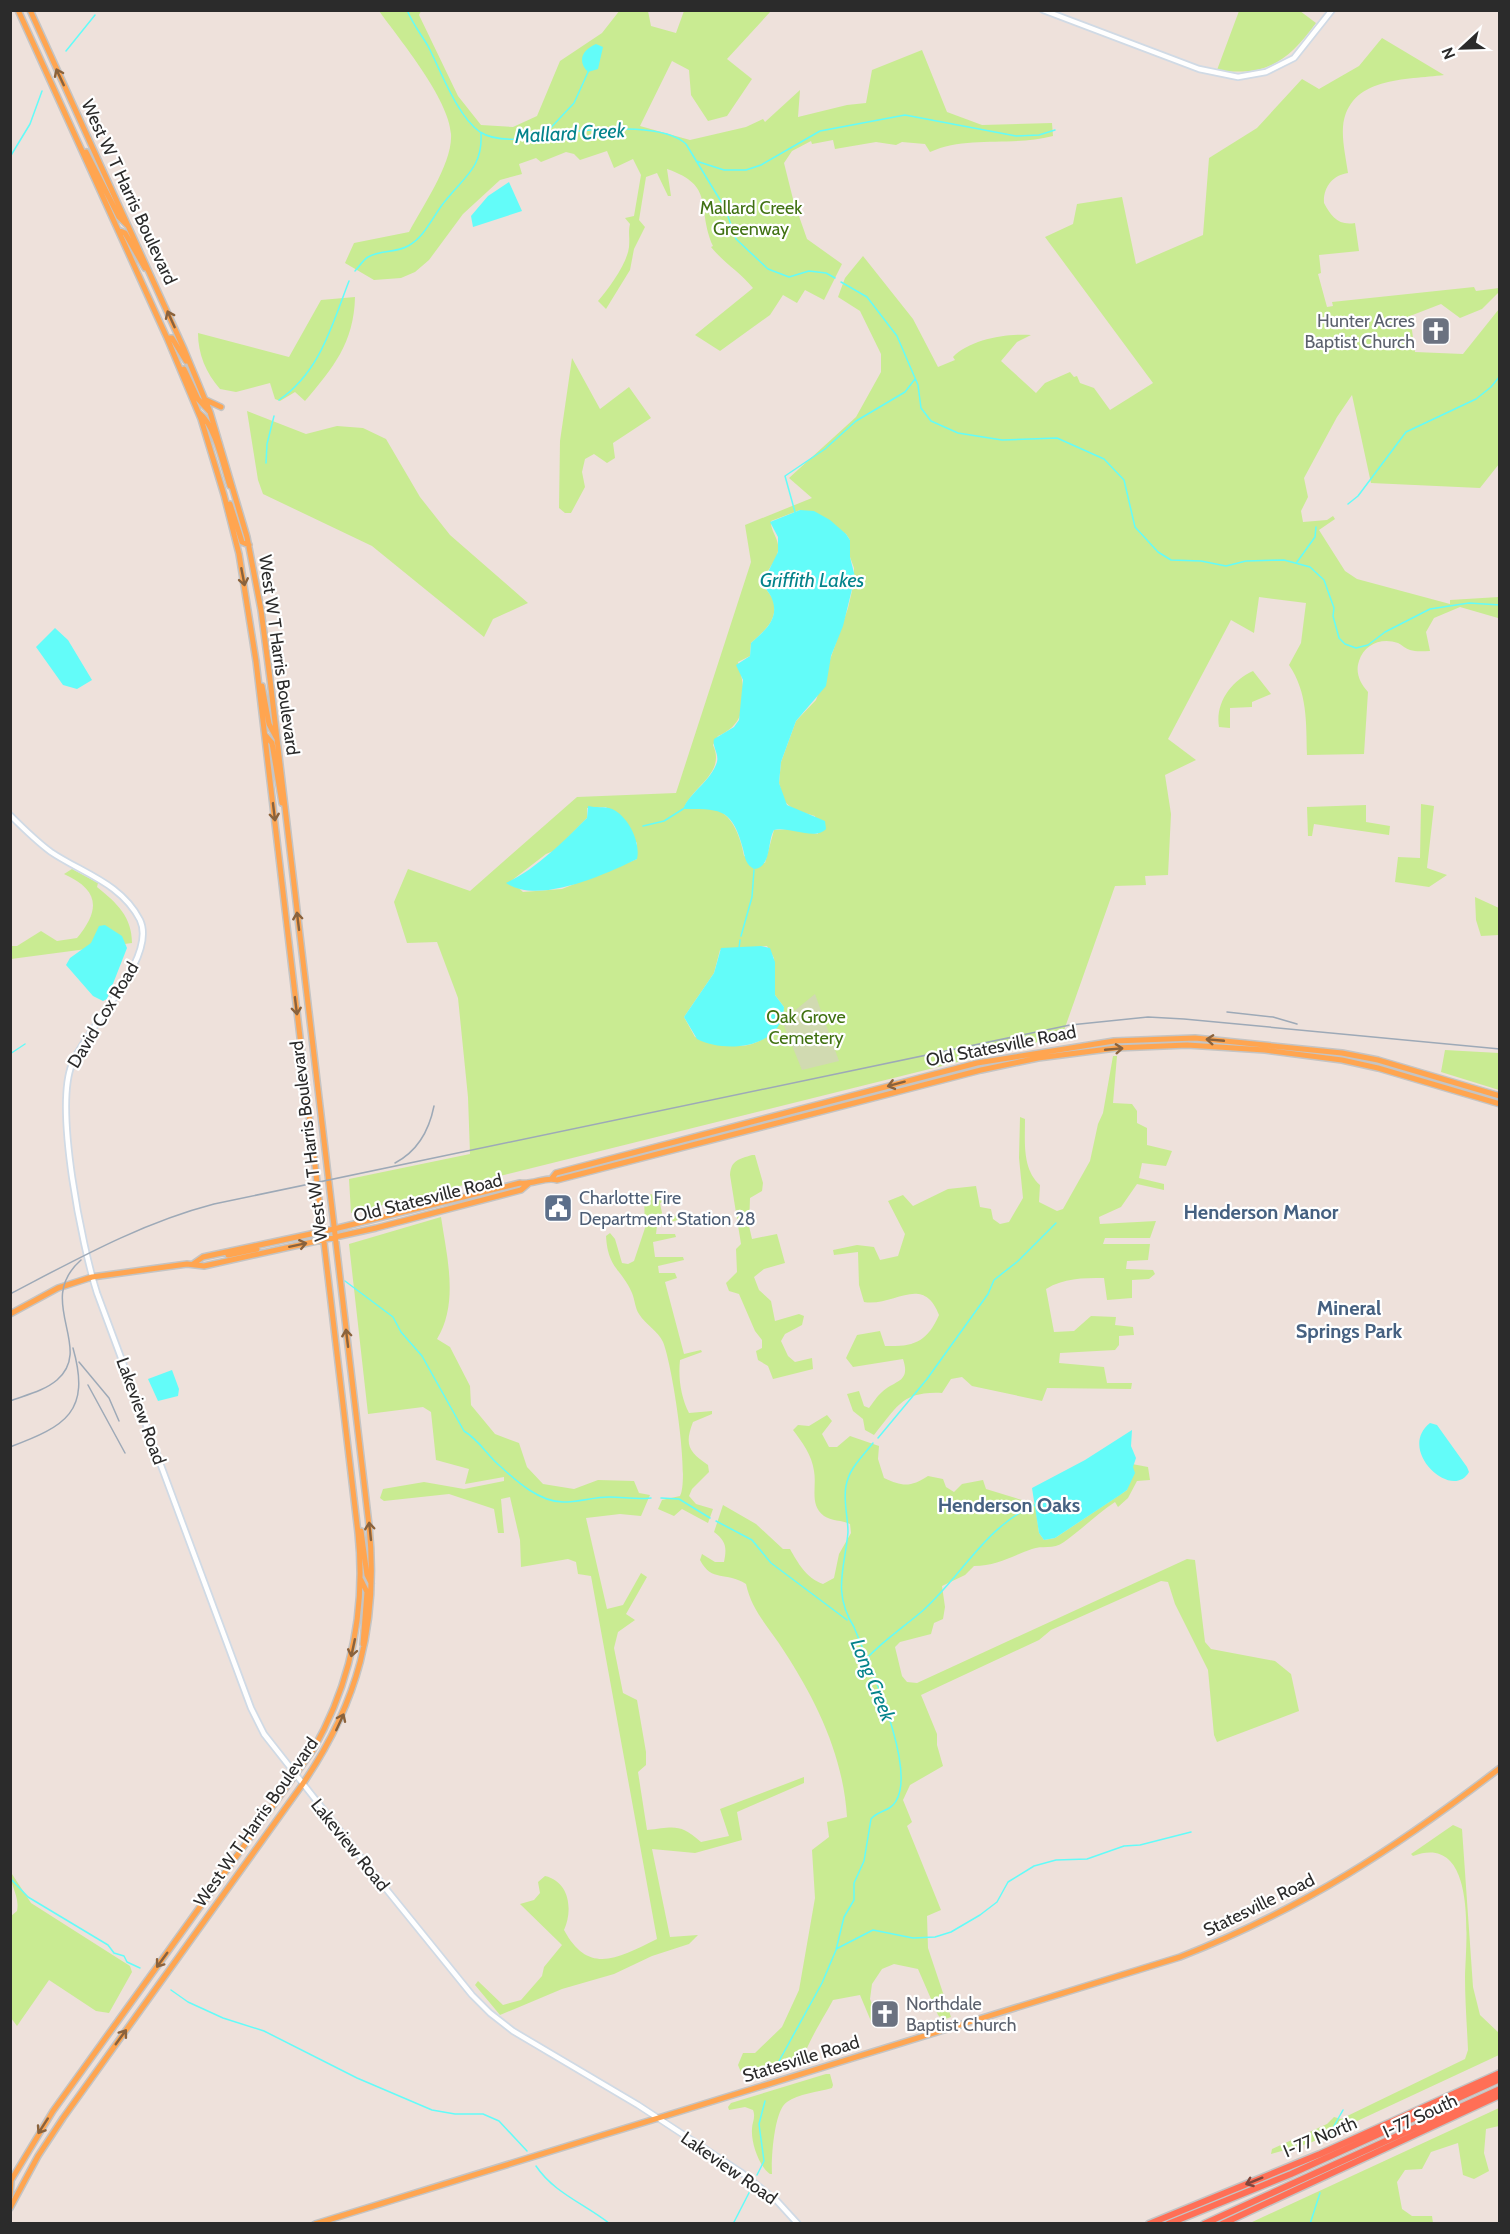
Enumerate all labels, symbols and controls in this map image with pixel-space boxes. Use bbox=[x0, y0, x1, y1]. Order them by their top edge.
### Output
north arrow bbox=[1432, 18, 1492, 78]
text: N bbox=[1438, 45, 1459, 62]
one-way arrow bbox=[54, 69, 66, 87]
street label: West W T Harris Boulevard bbox=[76, 96, 182, 288]
water label: Mallard Creek bbox=[513, 118, 627, 148]
park label: Mallard Creek Greenway bbox=[700, 197, 803, 240]
one-way arrow bbox=[164, 310, 175, 328]
place label: Hunter Acres Baptist Church bbox=[1305, 310, 1415, 353]
church icon: Hunter Acres Baptist Church bbox=[1420, 315, 1452, 347]
street label: West W T Harris Boulevard bbox=[254, 553, 304, 757]
one-way arrow bbox=[238, 567, 249, 586]
water label: Griffith Lakes bbox=[760, 568, 865, 592]
one-way arrow bbox=[269, 801, 280, 821]
one-way arrow bbox=[292, 911, 303, 931]
street label: David Cox Road bbox=[63, 958, 143, 1072]
one-way arrow bbox=[291, 995, 302, 1015]
park label: Oak Grove Cemetery bbox=[766, 1006, 846, 1049]
street label: Old Statesville Road bbox=[924, 1021, 1078, 1071]
one-way arrow bbox=[1206, 1034, 1226, 1045]
street label: West W T Harris Boulevard bbox=[286, 1039, 332, 1243]
one-way arrow bbox=[1104, 1043, 1124, 1054]
one-way arrow bbox=[887, 1079, 906, 1091]
street label: Old Statesville Road bbox=[351, 1169, 505, 1227]
place label: Charlotte Fire Department Station 28 bbox=[579, 1187, 756, 1230]
public building icon: Charlotte Fire Department Station 28 bbox=[542, 1192, 574, 1224]
district label: Henderson Manor bbox=[1184, 1200, 1339, 1224]
one-way arrow bbox=[289, 1239, 308, 1251]
district label: Mineral Springs Park bbox=[1296, 1296, 1402, 1343]
one-way arrow bbox=[341, 1328, 352, 1348]
street label: Lakeview Road bbox=[111, 1354, 171, 1468]
district label: Henderson Oaks bbox=[938, 1493, 1080, 1517]
one-way arrow bbox=[364, 1522, 375, 1542]
water label: Long Creek bbox=[846, 1635, 901, 1726]
one-way arrow bbox=[346, 1639, 358, 1658]
one-way arrow bbox=[335, 1713, 346, 1731]
street label: West W T Harris Boulevard bbox=[189, 1733, 323, 1911]
street label: Lakeview Road bbox=[306, 1794, 394, 1896]
street label: Statesville Road bbox=[1200, 1869, 1318, 1941]
one-way arrow bbox=[156, 1951, 168, 1967]
place label: Northdale Baptist Church bbox=[906, 1993, 1016, 2036]
church icon: Northdale Baptist Church bbox=[869, 1998, 901, 2030]
one-way arrow bbox=[115, 2029, 127, 2045]
street label: Statesville Road bbox=[740, 2031, 862, 2087]
street label: I-77 South bbox=[1379, 2089, 1461, 2143]
street label: I-77 North bbox=[1280, 2112, 1360, 2162]
one-way arrow bbox=[37, 2117, 50, 2134]
street label: Lakeview Road bbox=[677, 2127, 781, 2209]
one-way arrow bbox=[1245, 2176, 1264, 2187]

